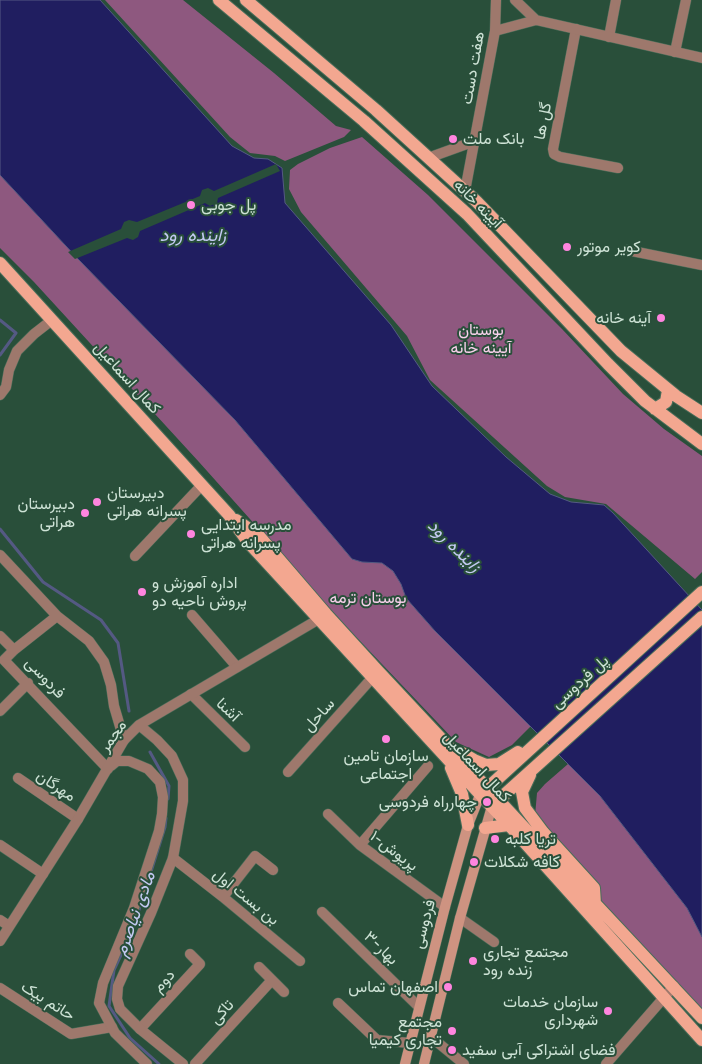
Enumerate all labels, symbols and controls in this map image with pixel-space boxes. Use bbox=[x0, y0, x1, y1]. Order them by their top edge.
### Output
street label: هفت دست bbox=[457, 30, 489, 106]
street label: گل ها bbox=[530, 101, 556, 141]
place label: بانک ملت bbox=[463, 129, 525, 149]
marker: بانک ملت bbox=[447, 133, 459, 145]
street label: آیینه خانه bbox=[450, 176, 506, 232]
place label: پل جوبی bbox=[201, 195, 256, 215]
marker: پل جوبی bbox=[185, 199, 197, 211]
water label: زاینده رود bbox=[160, 225, 226, 247]
place label: کویر موتور bbox=[577, 237, 641, 257]
marker: کویر موتور bbox=[561, 241, 573, 253]
place label: آینه خانه bbox=[596, 308, 651, 328]
marker: آینه خانه bbox=[655, 312, 667, 324]
park label: بوستان آیینه خانه bbox=[451, 320, 512, 358]
street label: کمال اسماعیل bbox=[90, 338, 164, 418]
place label: دبیرستان پسرانه هراتی bbox=[107, 483, 187, 521]
place label: دبیرستان هراتی bbox=[18, 494, 75, 532]
marker: دبیرستان پسرانه هراتی bbox=[91, 496, 103, 508]
marker: دبیرستان هراتی bbox=[79, 507, 91, 519]
place label: مدرسه ابتدایی پسرانه هراتی bbox=[201, 515, 292, 553]
water label: زاینده رود bbox=[423, 515, 485, 577]
marker: مدرسه ابتدایی پسرانه هراتی bbox=[185, 528, 197, 540]
place label: اداره آموزش و پروش ناحیه دو bbox=[152, 573, 247, 611]
marker: اداره آموزش و پروش ناحیه دو bbox=[136, 586, 148, 598]
park label: بوستان ترمه bbox=[330, 588, 406, 608]
street label: پل فردوسی bbox=[547, 651, 613, 713]
street label: فردوسی bbox=[21, 653, 69, 703]
street label: آشنا bbox=[212, 694, 244, 726]
street label: ساحل bbox=[299, 694, 339, 736]
street label: مجمر bbox=[95, 716, 131, 756]
street label: کمال اسماعیل bbox=[439, 727, 515, 807]
marker: سازمان تامین اجتماعی bbox=[380, 733, 392, 745]
place label: سازمان تامین اجتماعی bbox=[344, 746, 428, 784]
street label: مهرگان bbox=[33, 766, 79, 806]
place label: چهارراه فردوسی bbox=[379, 792, 477, 812]
marker: چهارراه فردوسی bbox=[481, 796, 493, 808]
street label: ۱-پریوش bbox=[366, 827, 422, 875]
place label: تریا کلبه bbox=[505, 829, 556, 849]
marker: تریا کلبه bbox=[489, 833, 501, 845]
place label: کافه شکلات bbox=[484, 852, 560, 872]
marker: کافه شکلات bbox=[468, 856, 480, 868]
street label: بن بست اول bbox=[209, 865, 283, 929]
water label: مادی نیاصرم bbox=[110, 869, 160, 959]
street label: فردوسی bbox=[408, 897, 440, 951]
street label: ۳-بهار bbox=[360, 927, 402, 969]
place label: مجتمع تجاری زنده رود bbox=[483, 942, 568, 980]
marker: مجتمع تجاری زنده رود bbox=[467, 955, 479, 967]
street label: دوم bbox=[149, 966, 179, 996]
street label: حاتم بیک bbox=[17, 977, 79, 1025]
place label: اصفهان تماس bbox=[348, 977, 438, 997]
marker: اصفهان تماس bbox=[442, 981, 454, 993]
place label: سازمان خدمات شهرداری bbox=[503, 992, 598, 1030]
street label: تاکی bbox=[206, 996, 238, 1028]
marker: سازمان خدمات شهرداری bbox=[602, 1005, 614, 1017]
place label: مجتمع تجاری کیمیا bbox=[369, 1012, 442, 1050]
marker: مجتمع تجاری کیمیا bbox=[446, 1025, 458, 1037]
place label: فضای اشتراکی آبی سفید bbox=[462, 1040, 616, 1060]
marker: فضای اشتراکی آبی سفید bbox=[446, 1044, 458, 1056]

